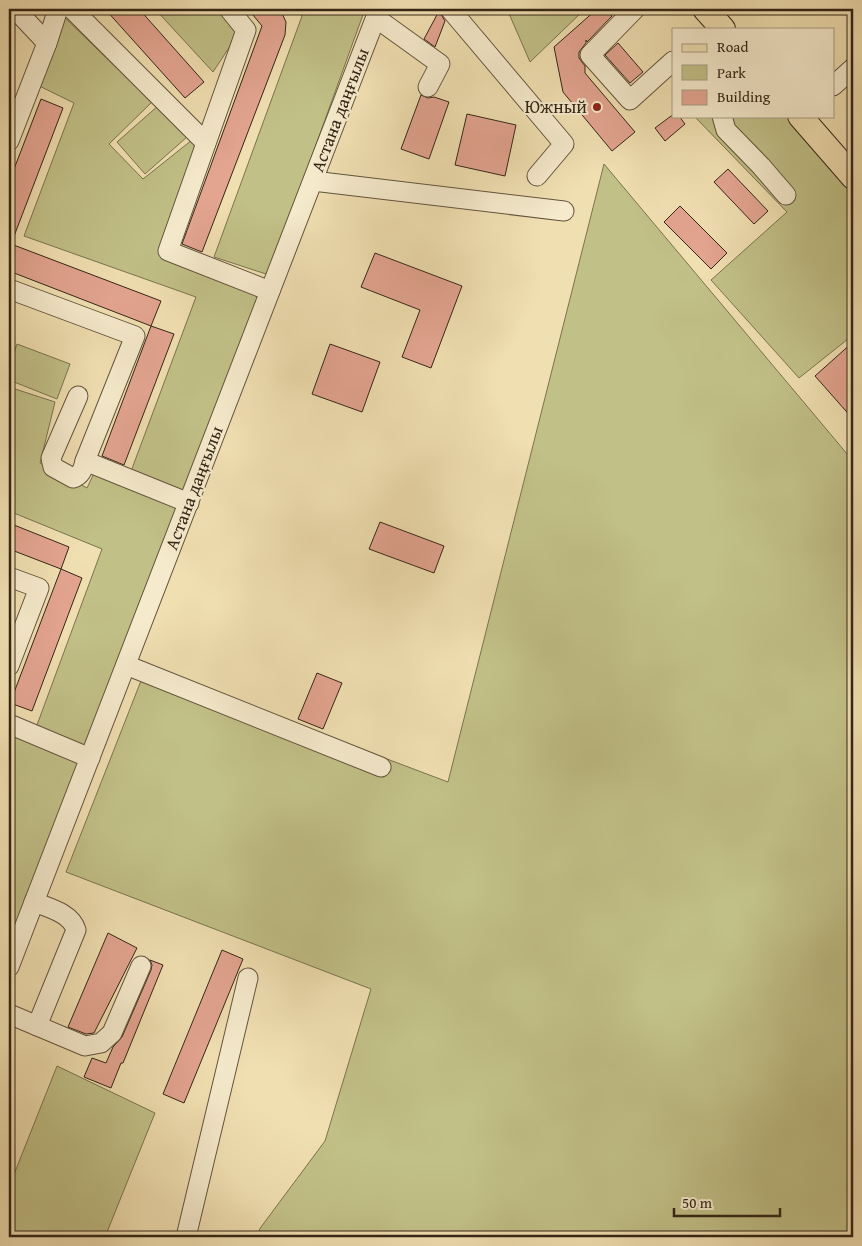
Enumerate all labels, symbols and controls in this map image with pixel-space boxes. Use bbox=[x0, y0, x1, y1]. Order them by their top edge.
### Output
legend bbox=[672, 28, 834, 118]
text: Road bbox=[717, 36, 748, 57]
street label: Астана даңғылы bbox=[303, 44, 376, 176]
text: Park bbox=[717, 62, 746, 83]
text: Building bbox=[717, 86, 771, 107]
place label: Южный bbox=[525, 93, 587, 120]
marker: Южный bbox=[591, 101, 603, 113]
street label: Астана даңғылы bbox=[157, 422, 230, 554]
scale bar bbox=[674, 1186, 781, 1218]
text: 50 m bbox=[682, 1192, 713, 1213]

